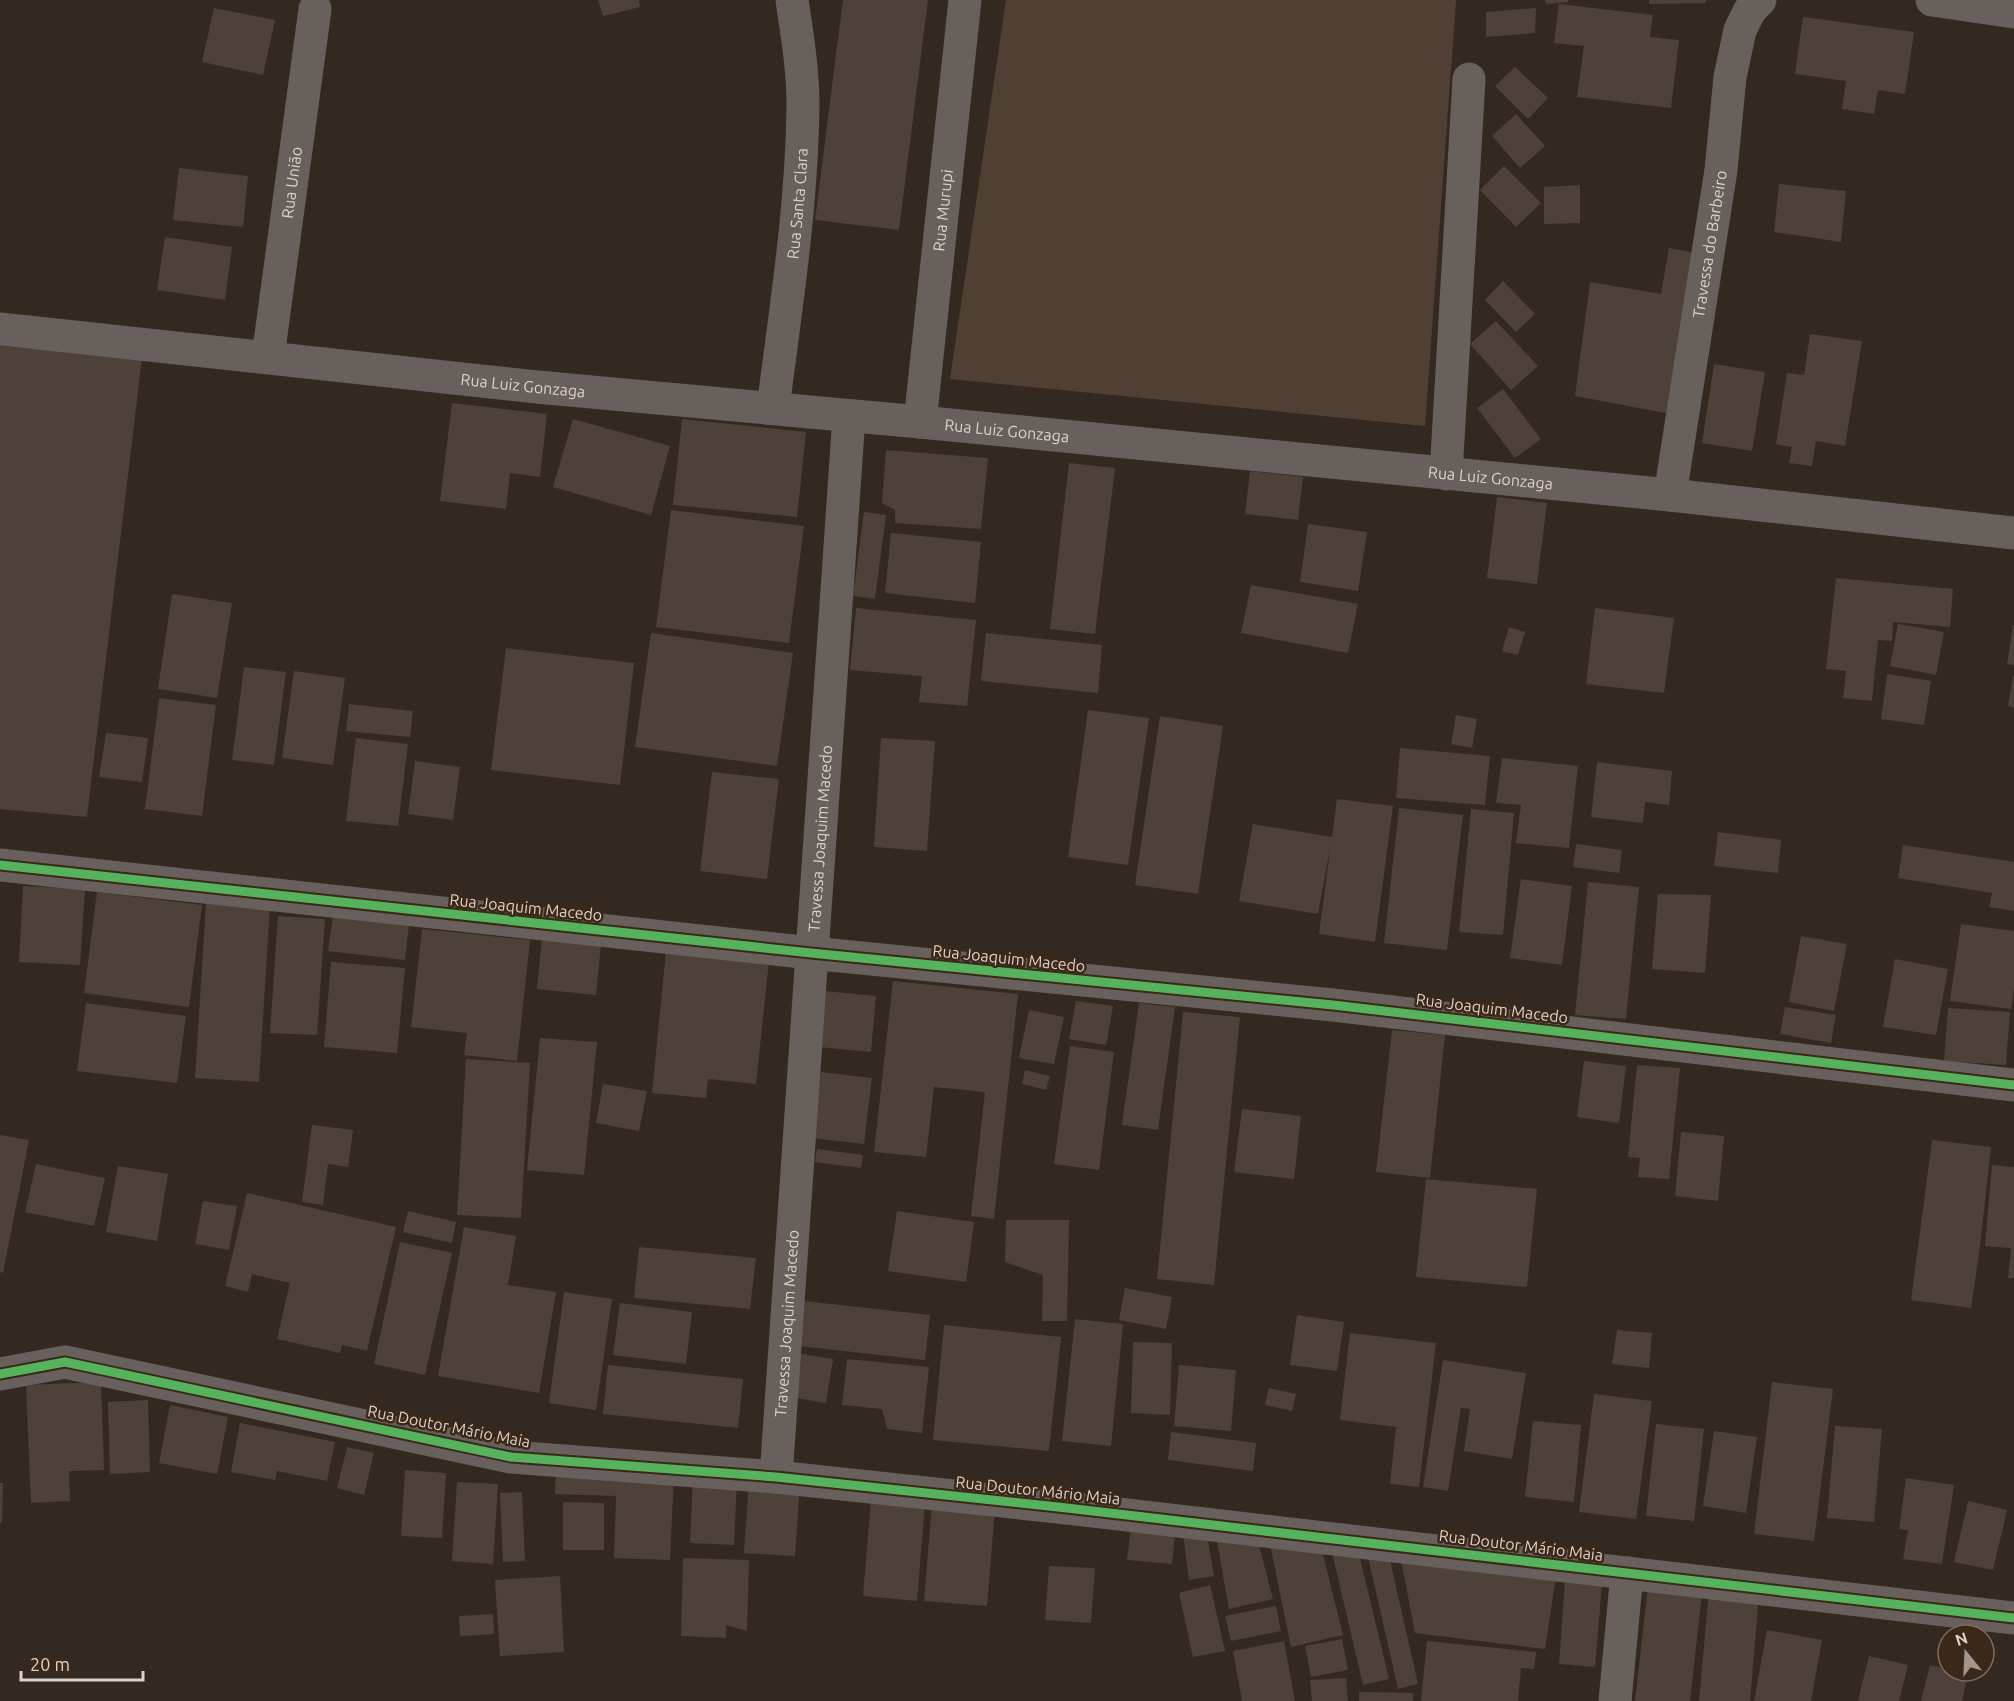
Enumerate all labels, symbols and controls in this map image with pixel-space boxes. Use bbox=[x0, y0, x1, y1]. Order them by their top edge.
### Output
street label: Rua União bbox=[278, 145, 305, 220]
street label: Rua Santa Clara bbox=[783, 147, 811, 260]
street label: Rua Murupi bbox=[929, 168, 956, 252]
street label: Travessa do Barbeiro bbox=[1689, 169, 1730, 319]
street label: Rua Luiz Gonzaga bbox=[460, 370, 586, 400]
street label: Rua Luiz Gonzaga bbox=[944, 415, 1070, 445]
street label: Rua Luiz Gonzaga bbox=[1427, 463, 1554, 493]
street label: Travessa Joaquim Macedo bbox=[805, 744, 835, 933]
street label: Rua Joaquim Macedo bbox=[449, 890, 603, 924]
street label: Rua Joaquim Macedo bbox=[932, 941, 1086, 975]
street label: Rua Joaquim Macedo bbox=[1415, 990, 1569, 1026]
street label: Travessa Joaquim Macedo bbox=[771, 1229, 802, 1418]
street label: Rua Doutor Mário Maia bbox=[366, 1401, 532, 1451]
street label: Rua Doutor Mário Maia bbox=[955, 1472, 1121, 1508]
street label: Rua Doutor Mário Maia bbox=[1438, 1526, 1604, 1564]
north arrow bbox=[1936, 1623, 1996, 1683]
text: N bbox=[1953, 1628, 1970, 1649]
scale bar bbox=[21, 1644, 142, 1682]
text: 20 m bbox=[30, 1654, 70, 1674]

